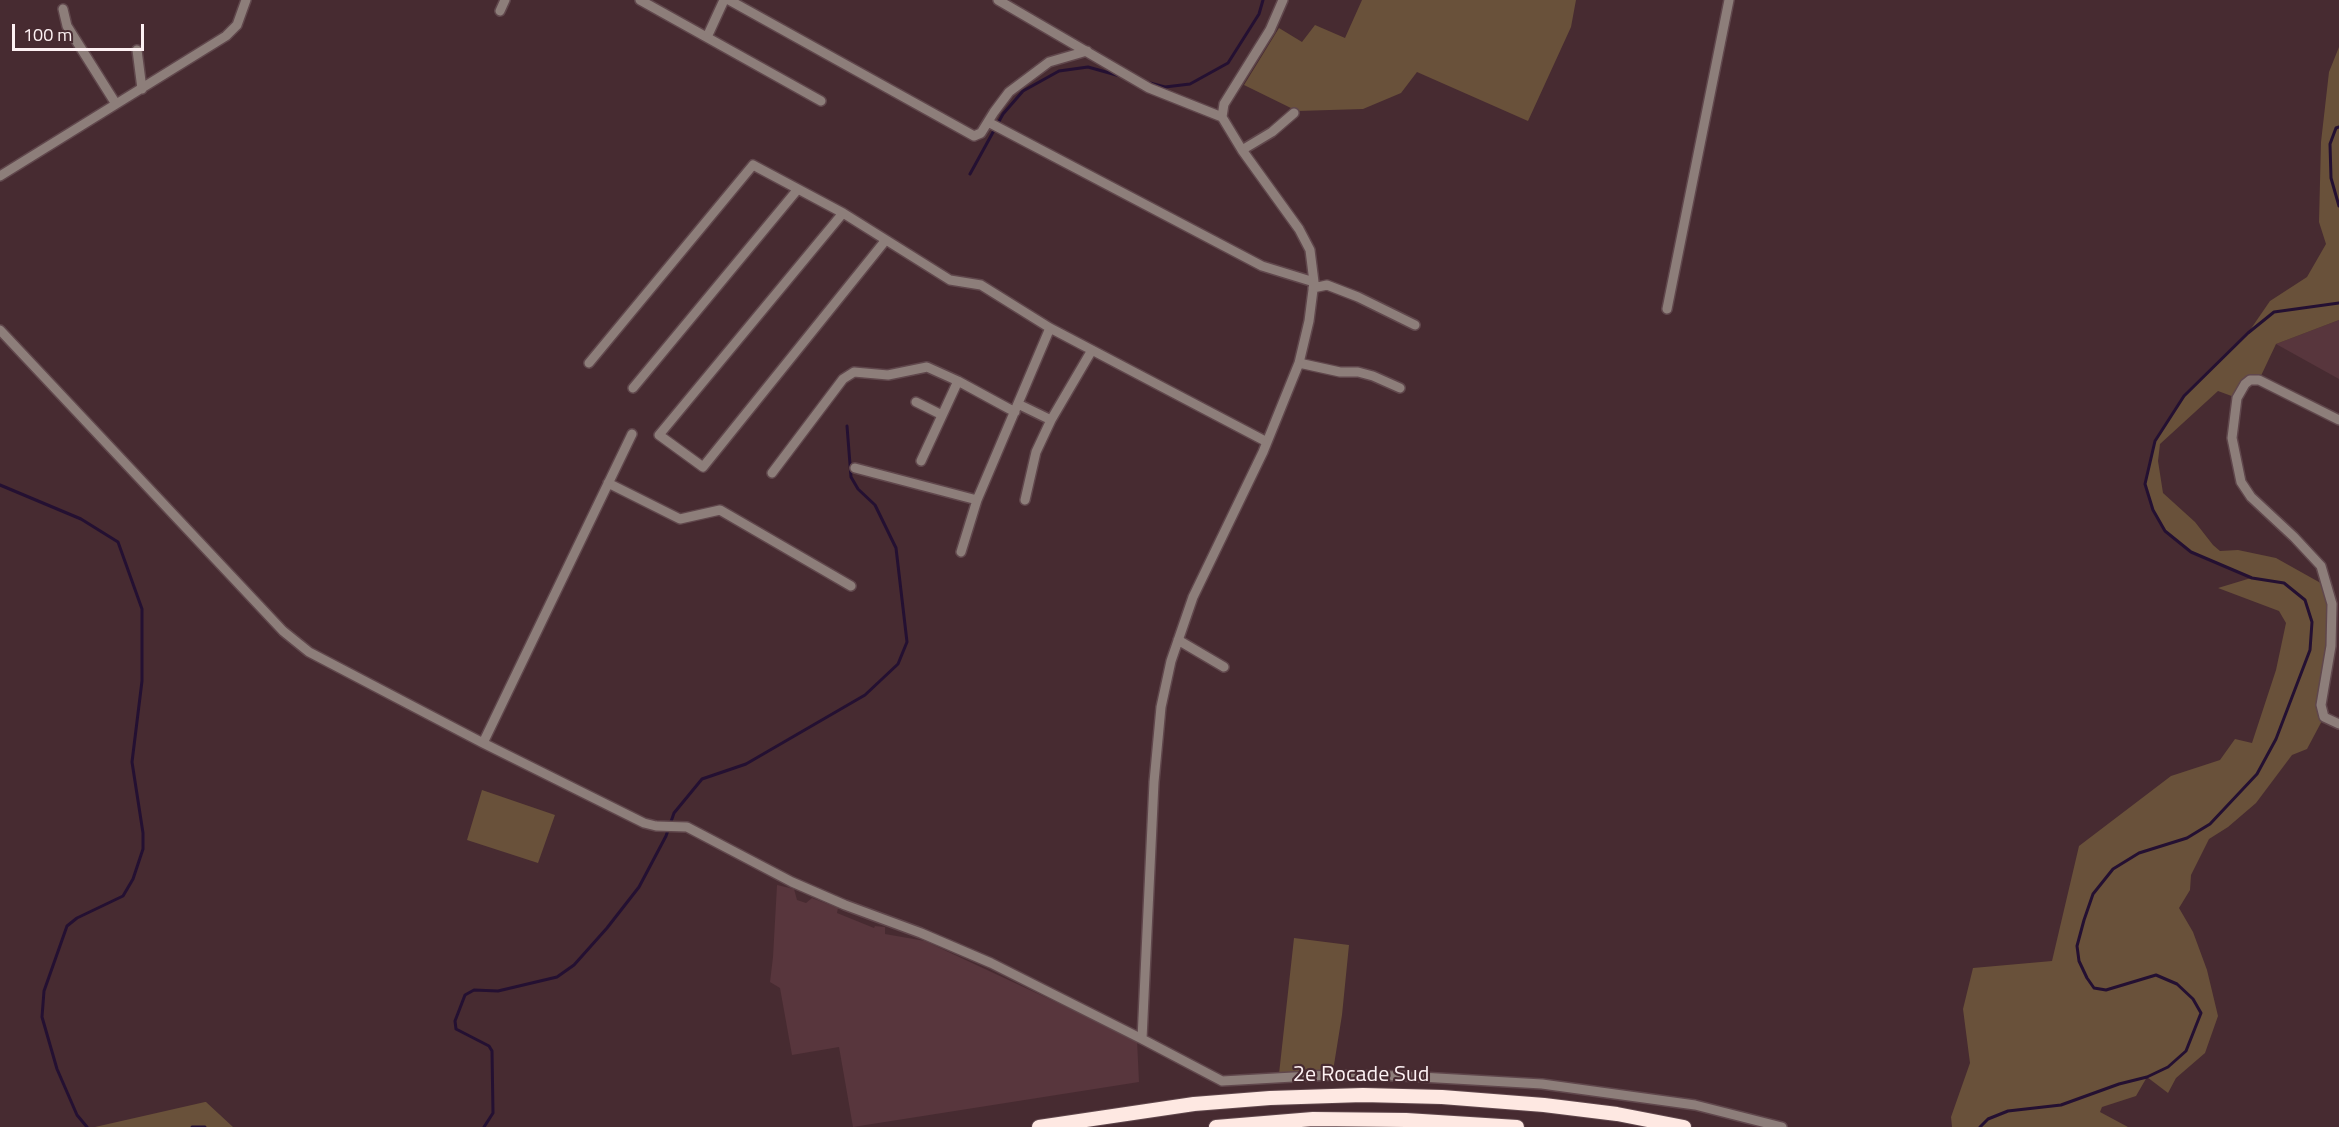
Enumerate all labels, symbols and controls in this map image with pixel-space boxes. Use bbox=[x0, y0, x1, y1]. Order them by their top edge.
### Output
scale bar bbox=[15, 12, 147, 50]
text: 100 m bbox=[23, 21, 72, 48]
street label: 2e Rocade Sud bbox=[1293, 1063, 1429, 1089]

